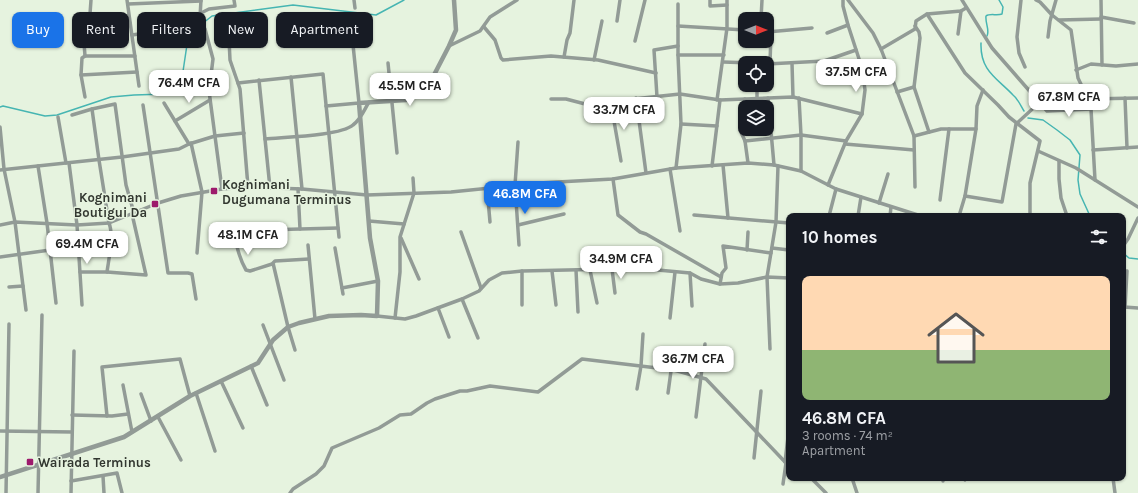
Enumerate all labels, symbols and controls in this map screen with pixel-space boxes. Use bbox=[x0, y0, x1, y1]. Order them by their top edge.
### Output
chip: Buy bbox=[12, 12, 64, 48]
chip: Rent bbox=[72, 12, 129, 48]
chip: Filters bbox=[137, 12, 206, 48]
chip: New bbox=[214, 12, 268, 48]
chip: Apartment bbox=[276, 12, 373, 48]
north arrow bbox=[738, 12, 774, 48]
map controls bbox=[738, 12, 774, 136]
button: locate bbox=[738, 56, 774, 92]
pin: 37.5M CFA bbox=[810, 59, 902, 93]
text: 37.5M CFA bbox=[825, 64, 887, 79]
pin: 76.4M CFA bbox=[143, 70, 235, 104]
pin: 45.5M CFA bbox=[364, 73, 456, 107]
text: 76.4M CFA bbox=[158, 75, 220, 90]
text: 45.5M CFA bbox=[379, 78, 441, 93]
pin: 67.8M CFA bbox=[1023, 84, 1115, 118]
text: 67.8M CFA bbox=[1038, 89, 1100, 104]
pin: 33.7M CFA bbox=[578, 97, 670, 131]
button: layers bbox=[738, 100, 774, 136]
text: 33.7M CFA bbox=[593, 102, 655, 117]
place label: Kognimani Dugumana Terminus bbox=[222, 177, 351, 207]
pin: 46.8M CFA bbox=[479, 181, 571, 215]
marker: Kognimani Dugumana Terminus bbox=[209, 186, 219, 196]
text: 46.8M CFA bbox=[493, 186, 557, 201]
place label: Kognimani Boutigui Da bbox=[74, 190, 147, 220]
marker: Kognimani Boutigui Da bbox=[150, 199, 160, 209]
pin: 48.1M CFA bbox=[202, 222, 294, 256]
icon: filters bbox=[1088, 226, 1110, 248]
text: 48.1M CFA bbox=[218, 227, 278, 242]
text: 10 homes bbox=[802, 227, 877, 247]
pin: 69.4M CFA bbox=[41, 231, 133, 265]
text: 69.4M CFA bbox=[55, 236, 119, 251]
pin: 34.9M CFA bbox=[575, 246, 667, 280]
text: 34.9M CFA bbox=[589, 251, 653, 266]
icon: home bbox=[920, 302, 992, 374]
pin: 36.7M CFA bbox=[647, 346, 739, 380]
text: 36.7M CFA bbox=[662, 351, 724, 366]
text: 46.8M CFA bbox=[802, 408, 886, 428]
text: 3 rooms · 74 m² bbox=[802, 428, 893, 443]
text: Apartment bbox=[802, 443, 865, 458]
place label: Wairada Terminus bbox=[38, 455, 151, 470]
marker: Wairada Terminus bbox=[25, 457, 35, 467]

